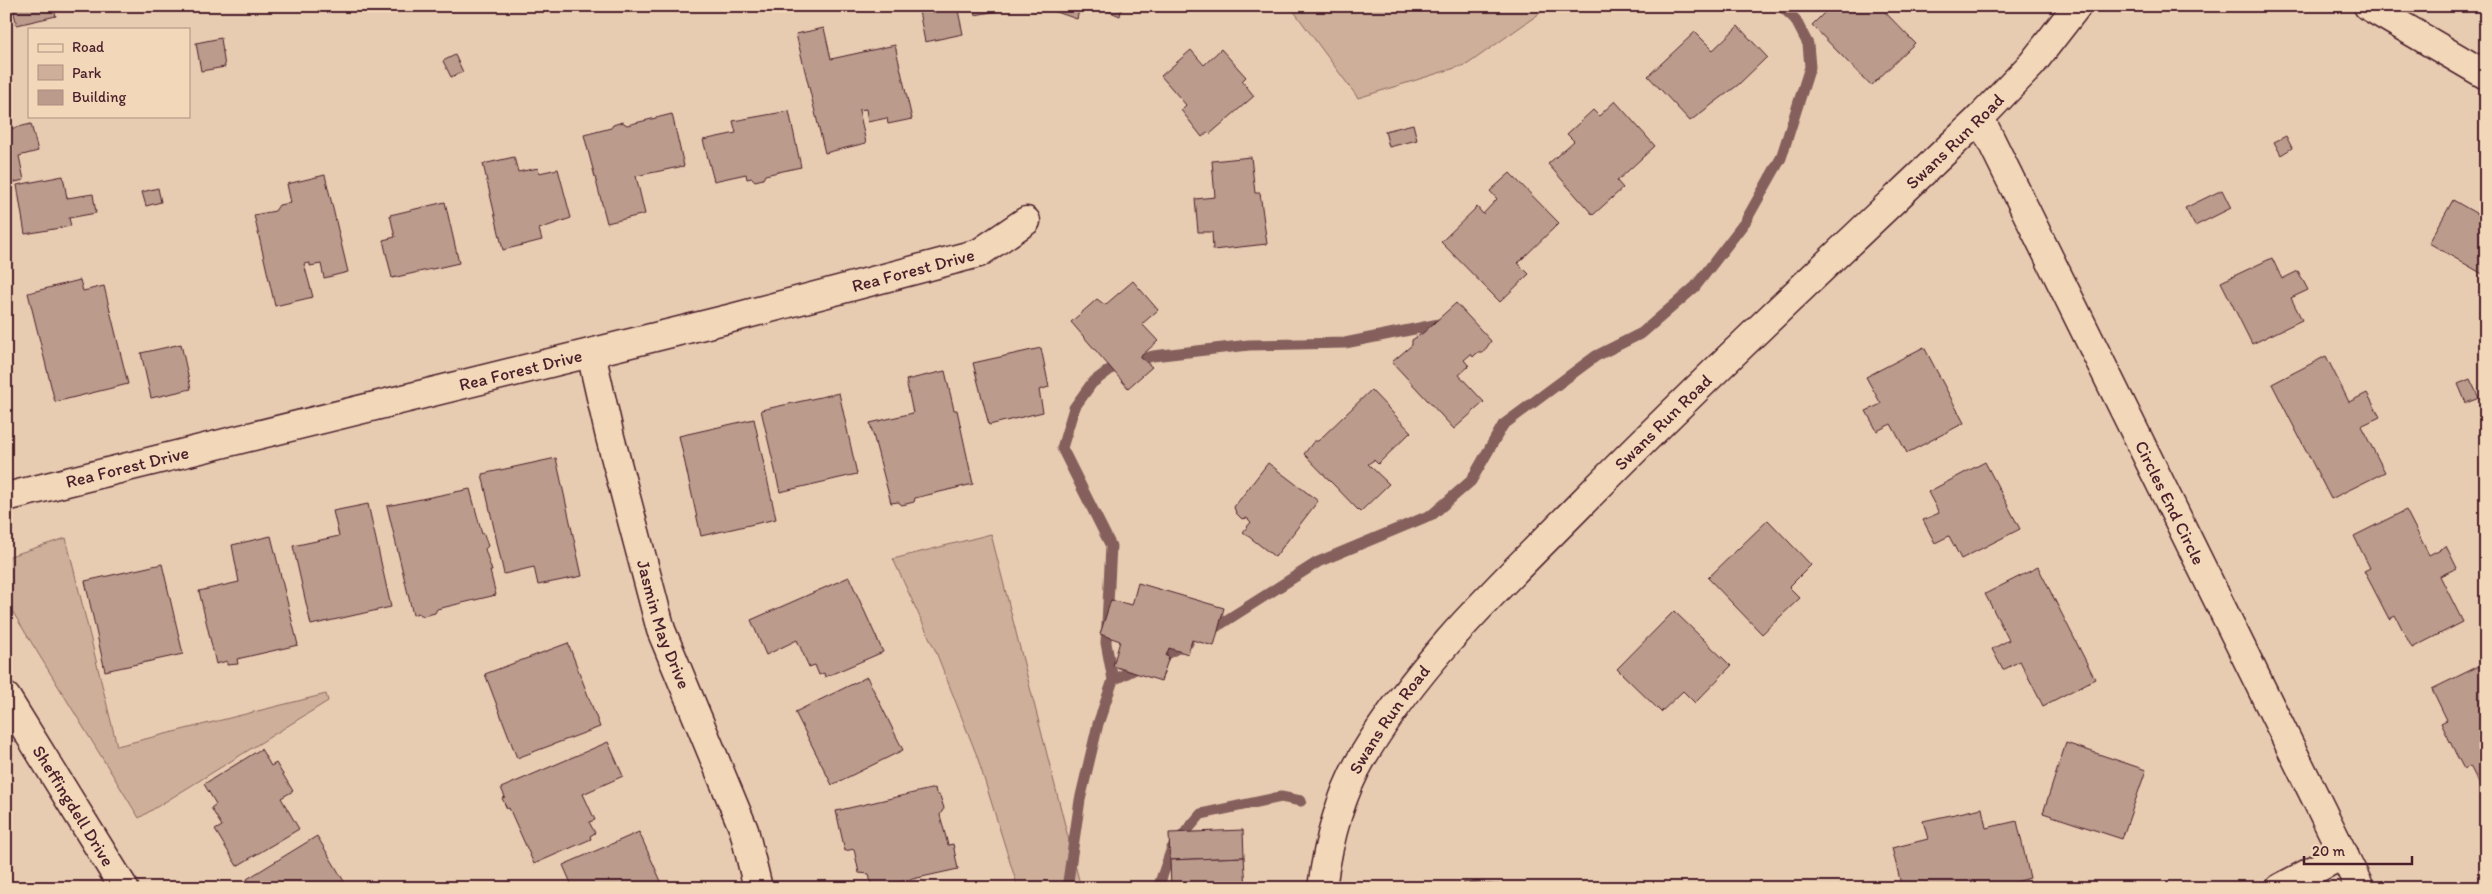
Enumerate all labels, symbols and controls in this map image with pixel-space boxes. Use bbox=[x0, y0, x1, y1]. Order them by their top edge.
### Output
legend bbox=[28, 28, 190, 118]
text: Road bbox=[72, 38, 105, 56]
text: Park bbox=[72, 64, 102, 82]
text: Building bbox=[72, 88, 126, 106]
street label: Swans Run Road bbox=[1901, 89, 2009, 194]
street label: Rea Forest Drive bbox=[849, 244, 977, 297]
street label: Rea Forest Drive bbox=[457, 344, 584, 396]
street label: Swans Run Road bbox=[1610, 369, 1717, 475]
street label: Circles End Circle bbox=[2130, 437, 2210, 569]
street label: Rea Forest Drive bbox=[64, 441, 191, 493]
street label: Jasmin May Drive bbox=[632, 557, 695, 692]
street label: Swans Run Road bbox=[1344, 660, 1435, 778]
street label: Sheffingdell Drive bbox=[28, 741, 119, 871]
scale bar bbox=[2304, 834, 2412, 866]
text: 20 m bbox=[2312, 842, 2346, 860]

